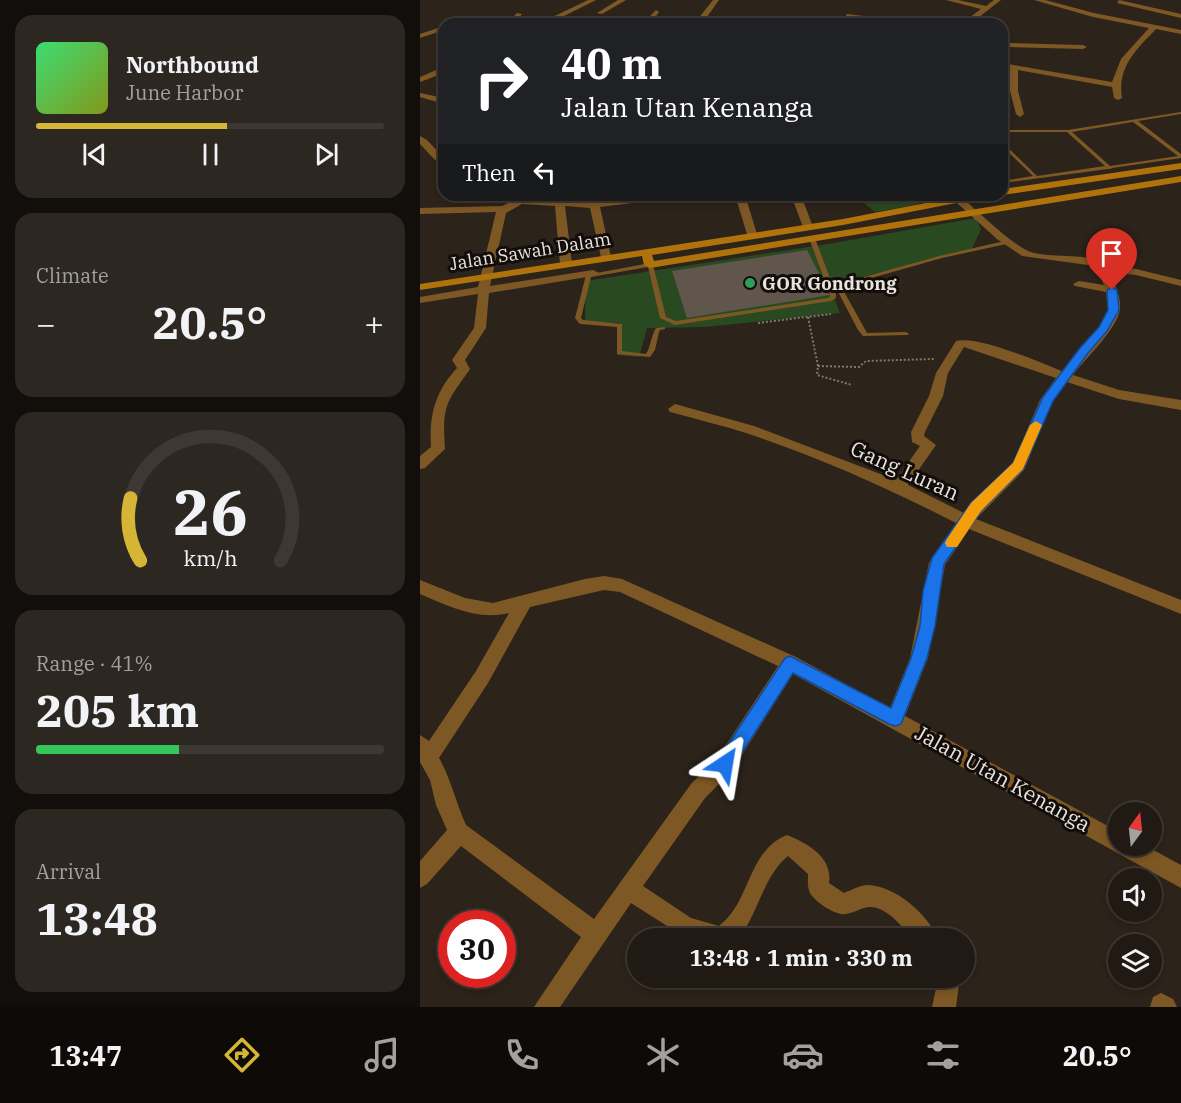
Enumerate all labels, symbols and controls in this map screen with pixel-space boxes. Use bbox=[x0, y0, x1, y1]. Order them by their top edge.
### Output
text: 40 m bbox=[561, 36, 662, 91]
icon: right bbox=[462, 42, 540, 120]
text: Northbound bbox=[126, 50, 259, 79]
text: June Harbor bbox=[126, 79, 243, 106]
text: Jalan Utan Kenanga bbox=[561, 89, 813, 124]
icon: previous bbox=[78, 138, 111, 171]
icon: pause bbox=[194, 138, 227, 171]
icon: next bbox=[310, 138, 343, 171]
icon: left bbox=[528, 156, 561, 189]
text: Then bbox=[462, 158, 516, 187]
street label: Jalan Sawah Dalam bbox=[448, 227, 612, 275]
pin bbox=[1086, 228, 1137, 290]
icon: arrive bbox=[1095, 237, 1128, 270]
text: Climate bbox=[36, 262, 109, 289]
place label: GOR Gondrong bbox=[762, 272, 897, 295]
marker: GOR Gondrong bbox=[743, 276, 757, 290]
text: 20.5° bbox=[153, 293, 267, 351]
text: − bbox=[36, 302, 56, 345]
text: + bbox=[364, 302, 384, 345]
street label: Gang Luran bbox=[846, 434, 964, 506]
text: 26 bbox=[173, 471, 247, 552]
text: km/h bbox=[183, 544, 237, 572]
text: Range · 41% bbox=[36, 650, 153, 677]
text: 205 km bbox=[36, 681, 199, 739]
street label: Jalan Utan Kenanga bbox=[910, 718, 1096, 838]
position arrow bbox=[693, 732, 757, 796]
north arrow bbox=[1108, 802, 1162, 856]
map controls bbox=[1108, 802, 1162, 988]
text: Arrival bbox=[36, 858, 101, 885]
button: sound bbox=[1108, 868, 1162, 922]
text: 13:48 bbox=[36, 889, 158, 947]
speed limit sign: 30 bbox=[438, 910, 516, 988]
button: layers bbox=[1108, 934, 1162, 988]
text: 13:48 · 1 min · 330 m bbox=[689, 943, 913, 972]
icon: directions bbox=[221, 1034, 263, 1076]
icon: music bbox=[361, 1034, 403, 1076]
icon: phone bbox=[501, 1034, 543, 1076]
icon: climate bbox=[642, 1034, 684, 1076]
icon: car bbox=[782, 1034, 824, 1076]
icon: filters bbox=[922, 1034, 964, 1076]
text: 13:47 bbox=[49, 1038, 122, 1073]
text: 20.5° bbox=[1063, 1038, 1132, 1073]

